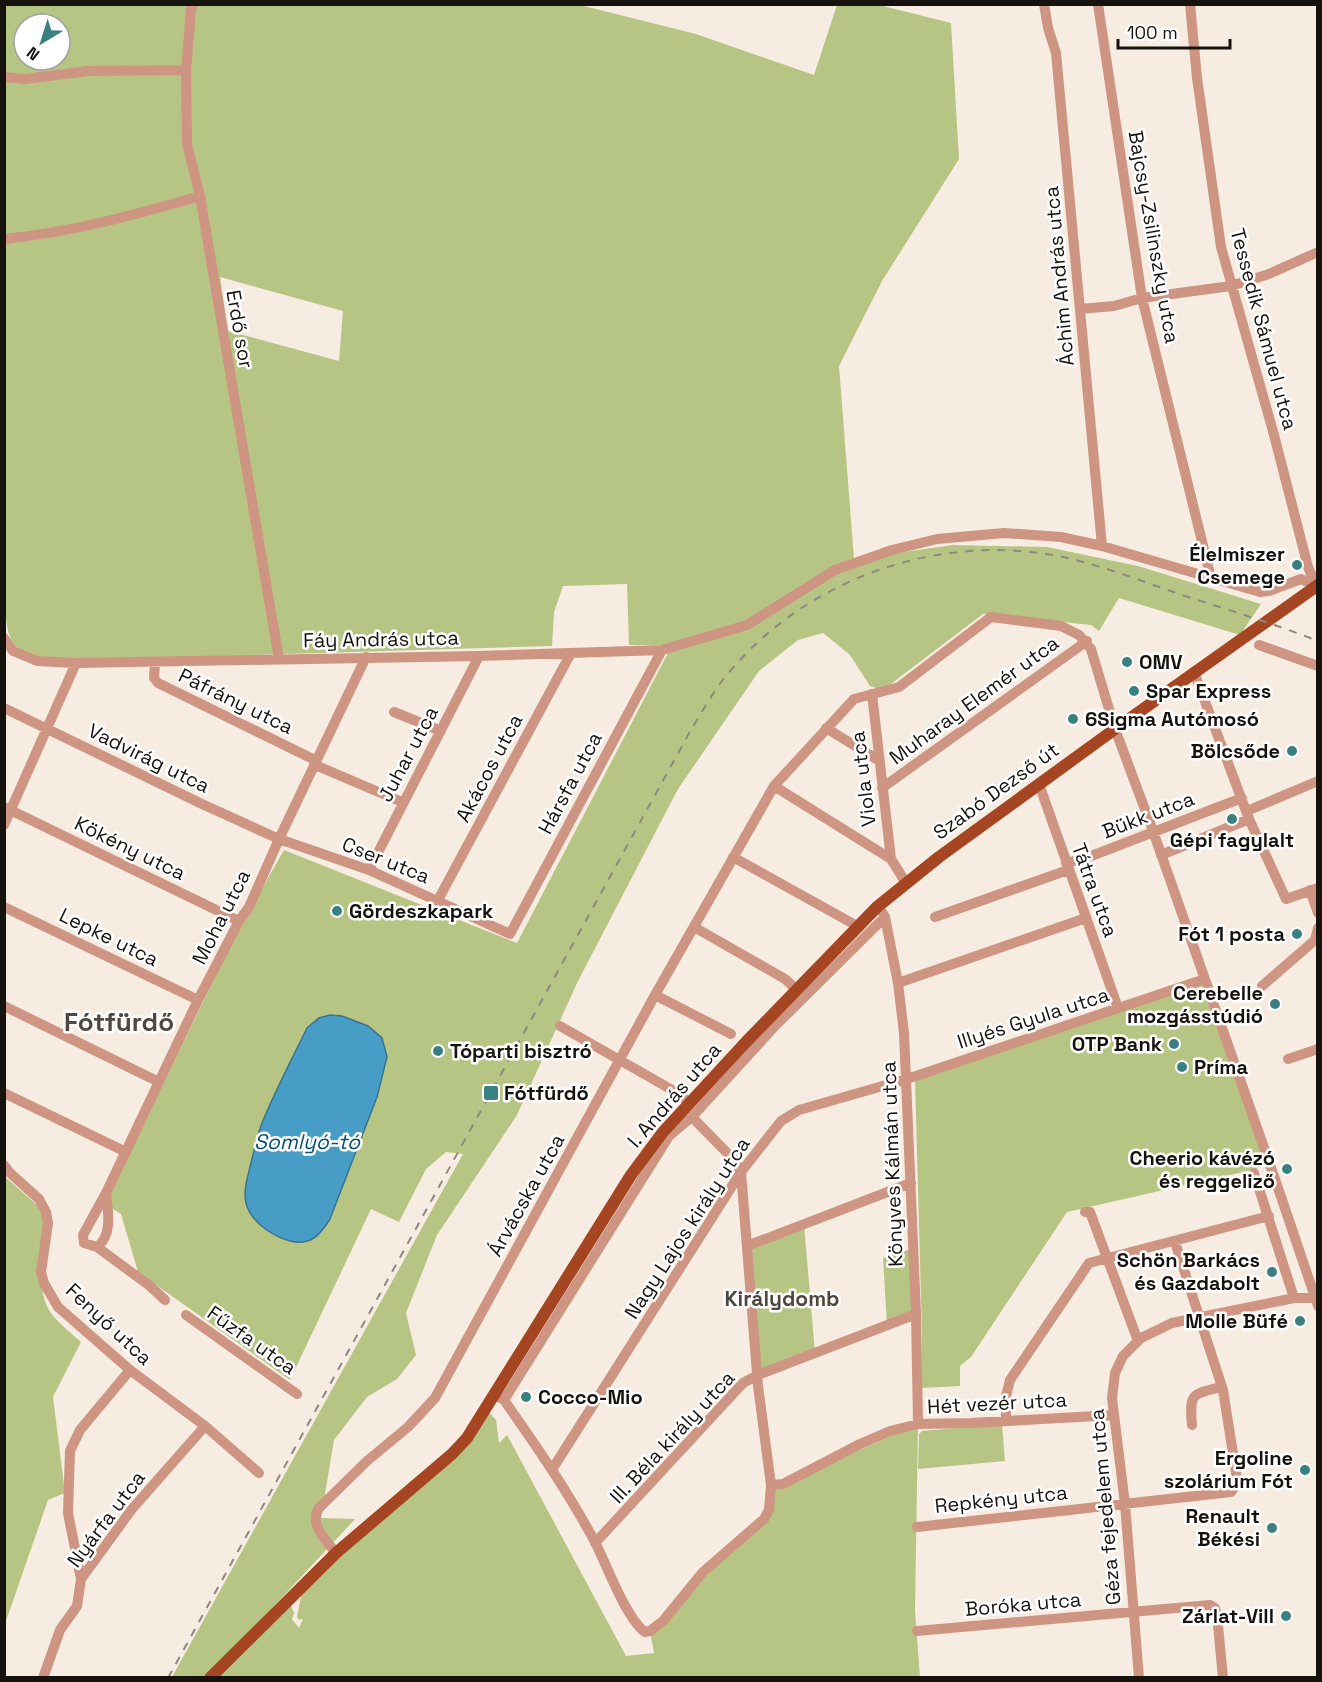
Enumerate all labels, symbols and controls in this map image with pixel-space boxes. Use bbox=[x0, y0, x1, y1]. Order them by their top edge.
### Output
north arrow bbox=[12, 12, 72, 72]
scale bar bbox=[1118, 12, 1230, 50]
text: 100 m bbox=[1127, 21, 1178, 44]
text: N bbox=[22, 42, 44, 65]
street label: Bajcsy-Zsilinszky utca bbox=[1122, 129, 1186, 345]
street label: Áchim András utca bbox=[1038, 185, 1080, 367]
street label: Tessedik Sámuel utca bbox=[1225, 225, 1303, 433]
street label: Erdő sor bbox=[220, 288, 260, 370]
place label: Élelmiszer Csemege bbox=[1189, 541, 1285, 590]
marker: Élelmiszer Csemege bbox=[1290, 558, 1304, 572]
street label: Fáy András utca bbox=[303, 625, 459, 653]
street label: Muharay Elemér utca bbox=[884, 630, 1064, 770]
place label: OMV bbox=[1139, 649, 1183, 675]
marker: OMV bbox=[1120, 655, 1134, 669]
street label: Páfrány utca bbox=[174, 662, 298, 740]
place label: Spar Express bbox=[1146, 678, 1271, 704]
marker: Spar Express bbox=[1127, 684, 1141, 698]
street label: Juhar utca bbox=[372, 702, 444, 806]
place label: 6Sigma Autómosó bbox=[1085, 706, 1259, 732]
street label: Akácos utca bbox=[450, 709, 528, 827]
marker: 6Sigma Autómosó bbox=[1066, 712, 1080, 726]
street label: Vadvirág utca bbox=[84, 717, 214, 799]
street label: Hársfa utca bbox=[532, 727, 608, 839]
street label: Viola utca bbox=[844, 730, 882, 828]
street label: Szabó Dezső út bbox=[928, 737, 1064, 845]
place label: Bölcsőde bbox=[1190, 738, 1280, 764]
marker: Bölcsőde bbox=[1285, 744, 1299, 758]
street label: Bükk utca bbox=[1098, 786, 1198, 844]
street label: Kökény utca bbox=[70, 810, 190, 886]
marker: Gépi fagylalt bbox=[1225, 812, 1239, 826]
place label: Gépi fagylalt bbox=[1170, 827, 1294, 853]
street label: Cser utca bbox=[338, 831, 434, 889]
street label: Tátra utca bbox=[1066, 839, 1124, 941]
street label: Moha utca bbox=[186, 865, 256, 969]
place label: Gördeszkapark bbox=[349, 898, 493, 924]
street label: Lepke utca bbox=[55, 902, 163, 972]
marker: Gördeszkapark bbox=[330, 904, 344, 918]
place label: Fót 1 posta bbox=[1178, 921, 1285, 947]
marker: Fót 1 posta bbox=[1290, 927, 1304, 941]
place label: Cerebelle mozgásstúdió bbox=[1127, 980, 1263, 1029]
street label: Illyés Gyula utca bbox=[954, 981, 1112, 1055]
marker: Cerebelle mozgásstúdió bbox=[1268, 997, 1282, 1011]
district label: Fótfürdő bbox=[64, 1005, 174, 1039]
place label: OTP Bank bbox=[1072, 1031, 1162, 1057]
street label: I. András utca bbox=[621, 1037, 727, 1153]
marker: OTP Bank bbox=[1167, 1037, 1181, 1051]
place label: Tóparti bisztró bbox=[450, 1038, 592, 1064]
marker: Tóparti bisztró bbox=[431, 1044, 445, 1058]
place label: Príma bbox=[1194, 1054, 1248, 1080]
marker: Príma bbox=[1175, 1060, 1189, 1074]
street label: Könyves Kálmán utca bbox=[875, 1061, 909, 1267]
place label: Fótfürdő bbox=[504, 1080, 589, 1106]
marker: Fótfürdő bbox=[482, 1084, 500, 1102]
water label: Somlyó-tó bbox=[254, 1128, 361, 1155]
street label: Árvácska utca bbox=[482, 1129, 570, 1261]
street label: Nagy Lajos király utca bbox=[619, 1132, 755, 1324]
place label: Cheerio kávézó és reggeliző bbox=[1130, 1145, 1275, 1194]
marker: Cheerio kávézó és reggeliző bbox=[1280, 1162, 1294, 1176]
place label: Schön Barkács és Gazdabolt bbox=[1117, 1247, 1260, 1296]
marker: Schön Barkács és Gazdabolt bbox=[1265, 1265, 1279, 1279]
street label: Fenyő utca bbox=[60, 1277, 158, 1371]
district label: Királydomb bbox=[724, 1285, 840, 1312]
street label: Fűzfa utca bbox=[202, 1300, 302, 1380]
place label: Molle Büfé bbox=[1185, 1308, 1288, 1334]
marker: Molle Büfé bbox=[1293, 1314, 1307, 1328]
street label: III. Béla király utca bbox=[604, 1365, 740, 1509]
place label: Cocco-Mio bbox=[538, 1384, 643, 1410]
street label: Hét vezér utca bbox=[926, 1386, 1068, 1420]
marker: Cocco-Mio bbox=[519, 1390, 533, 1404]
street label: Géza fejedelem utca bbox=[1083, 1408, 1127, 1606]
place label: Ergoline szolárium Fót bbox=[1164, 1445, 1293, 1494]
marker: Ergoline szolárium Fót bbox=[1298, 1463, 1312, 1477]
street label: Nyárfa utca bbox=[61, 1465, 151, 1573]
street label: Repkény utca bbox=[933, 1479, 1069, 1519]
place label: Renault Békési bbox=[1185, 1503, 1260, 1552]
marker: Renault Békési bbox=[1265, 1521, 1279, 1535]
street label: Boróka utca bbox=[964, 1586, 1082, 1622]
place label: Zárlat-Vill bbox=[1182, 1603, 1274, 1629]
marker: Zárlat-Vill bbox=[1279, 1609, 1293, 1623]

